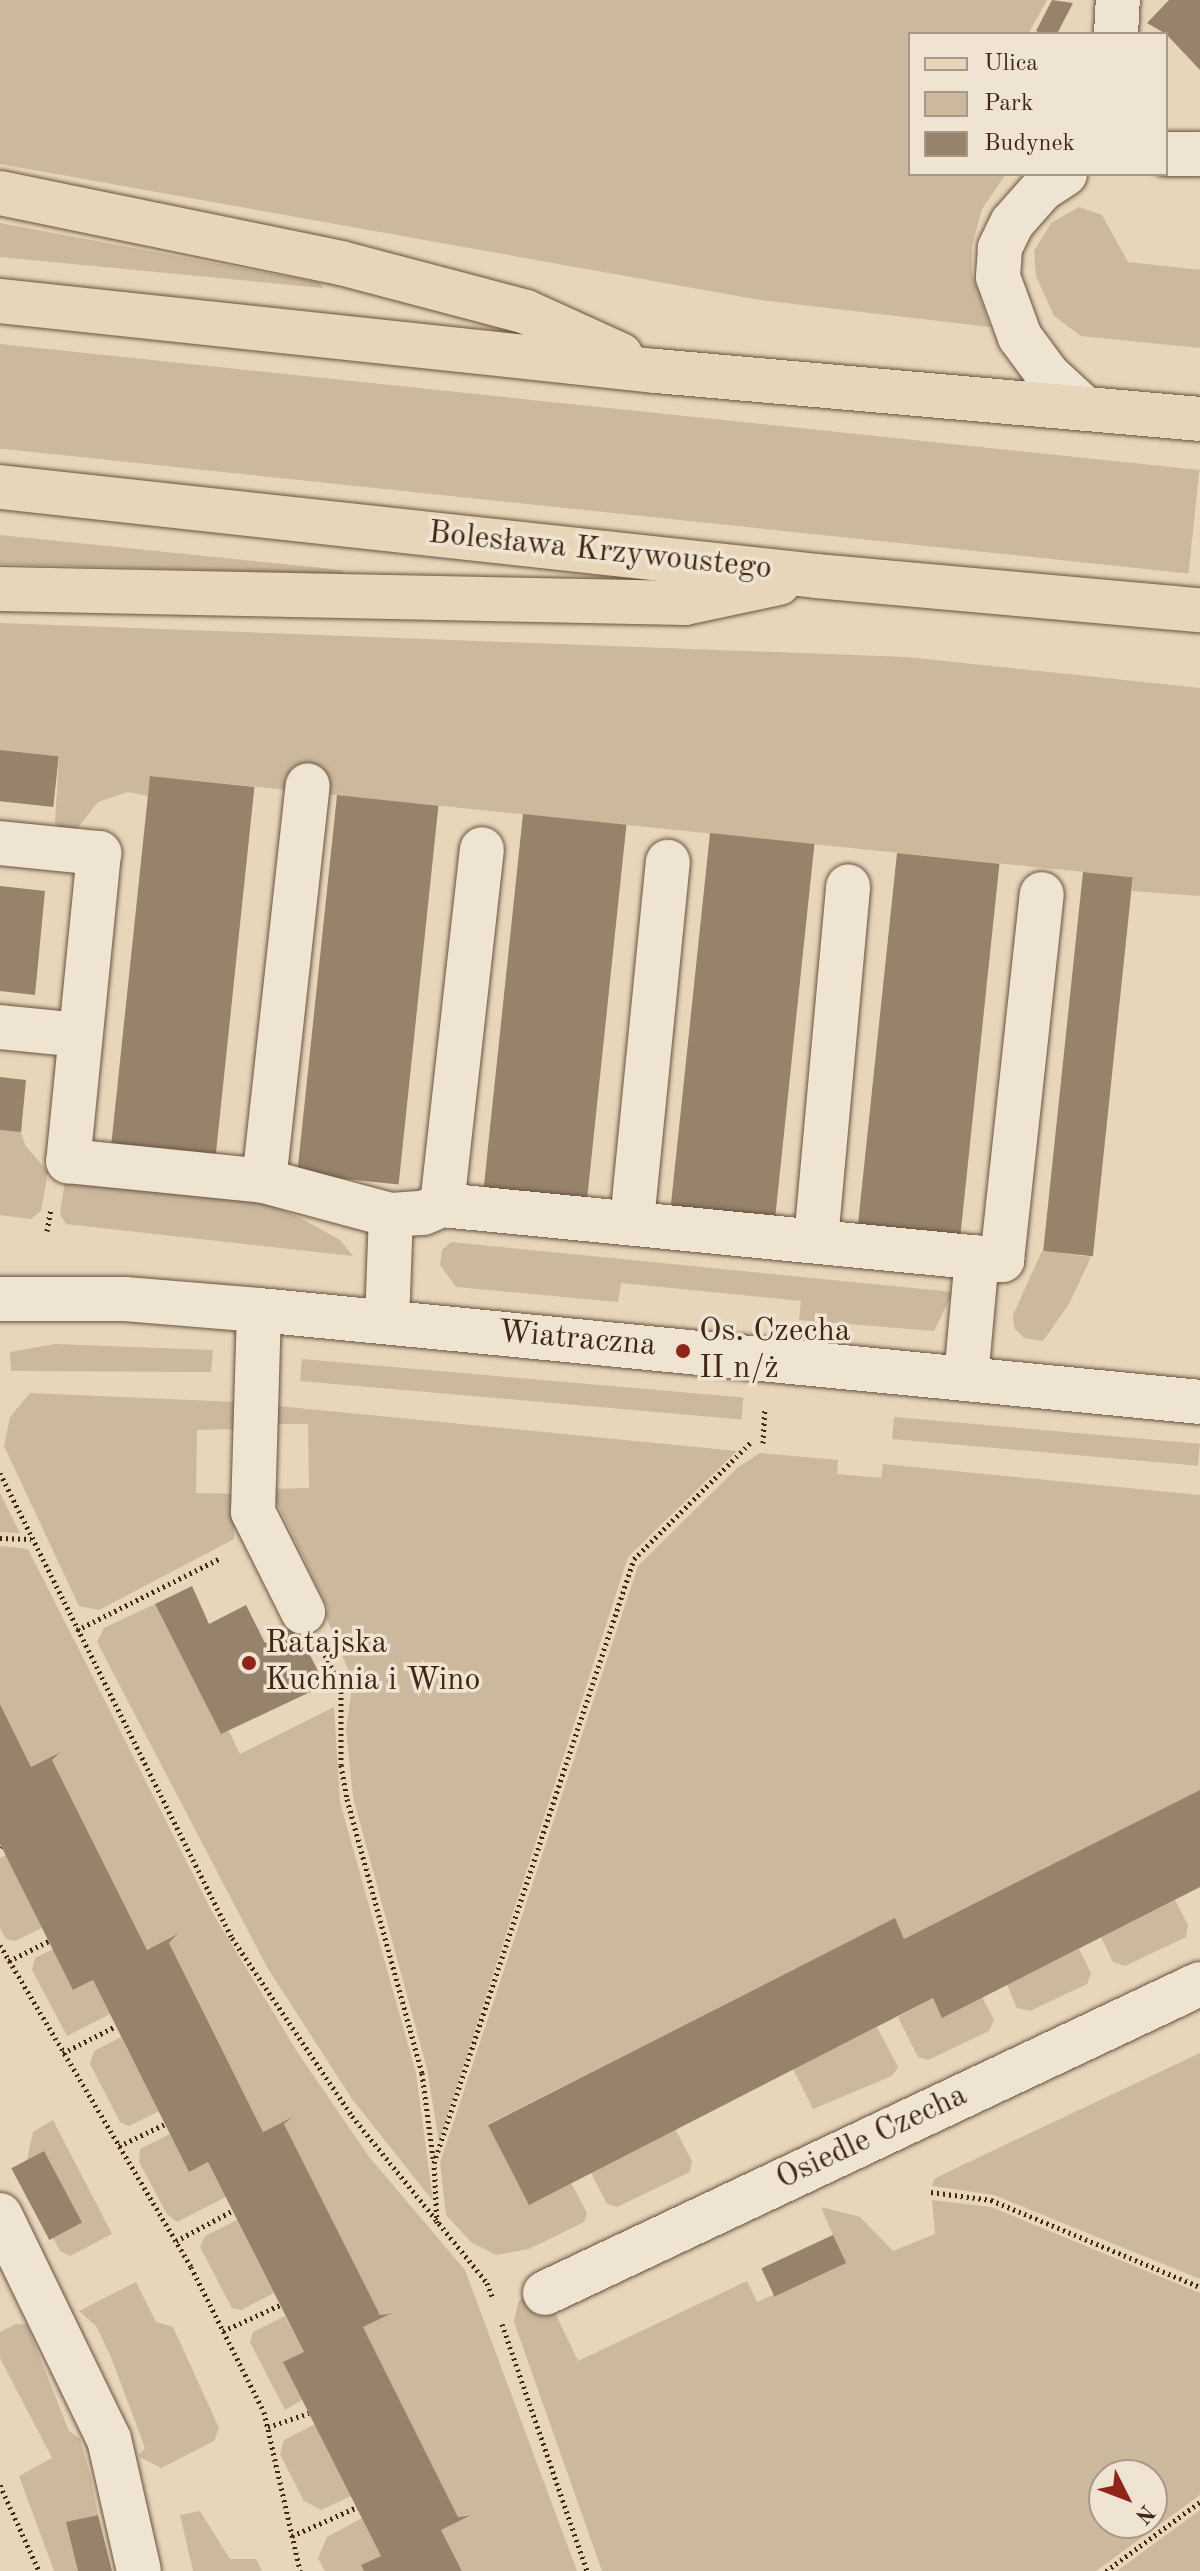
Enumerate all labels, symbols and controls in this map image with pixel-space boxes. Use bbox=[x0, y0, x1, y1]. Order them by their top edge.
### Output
legend bbox=[908, 32, 1168, 176]
text: Ulica bbox=[984, 52, 1038, 76]
text: Park bbox=[984, 92, 1033, 116]
text: Budynek bbox=[984, 132, 1075, 156]
street label: Bolesława Krzywoustego bbox=[426, 515, 774, 589]
street label: Wiatraczna bbox=[496, 1314, 658, 1366]
place label: Os. Czecha II n/ż bbox=[699, 1314, 851, 1389]
marker: Os. Czecha II n/ż bbox=[674, 1342, 692, 1360]
place label: Ratajska Kuchnia i Wino bbox=[265, 1626, 480, 1701]
marker: Ratajska Kuchnia i Wino bbox=[240, 1654, 258, 1672]
street label: Osiedle Czecha bbox=[770, 2077, 974, 2199]
north arrow bbox=[1088, 2459, 1168, 2539]
text: N bbox=[1131, 2500, 1158, 2527]

